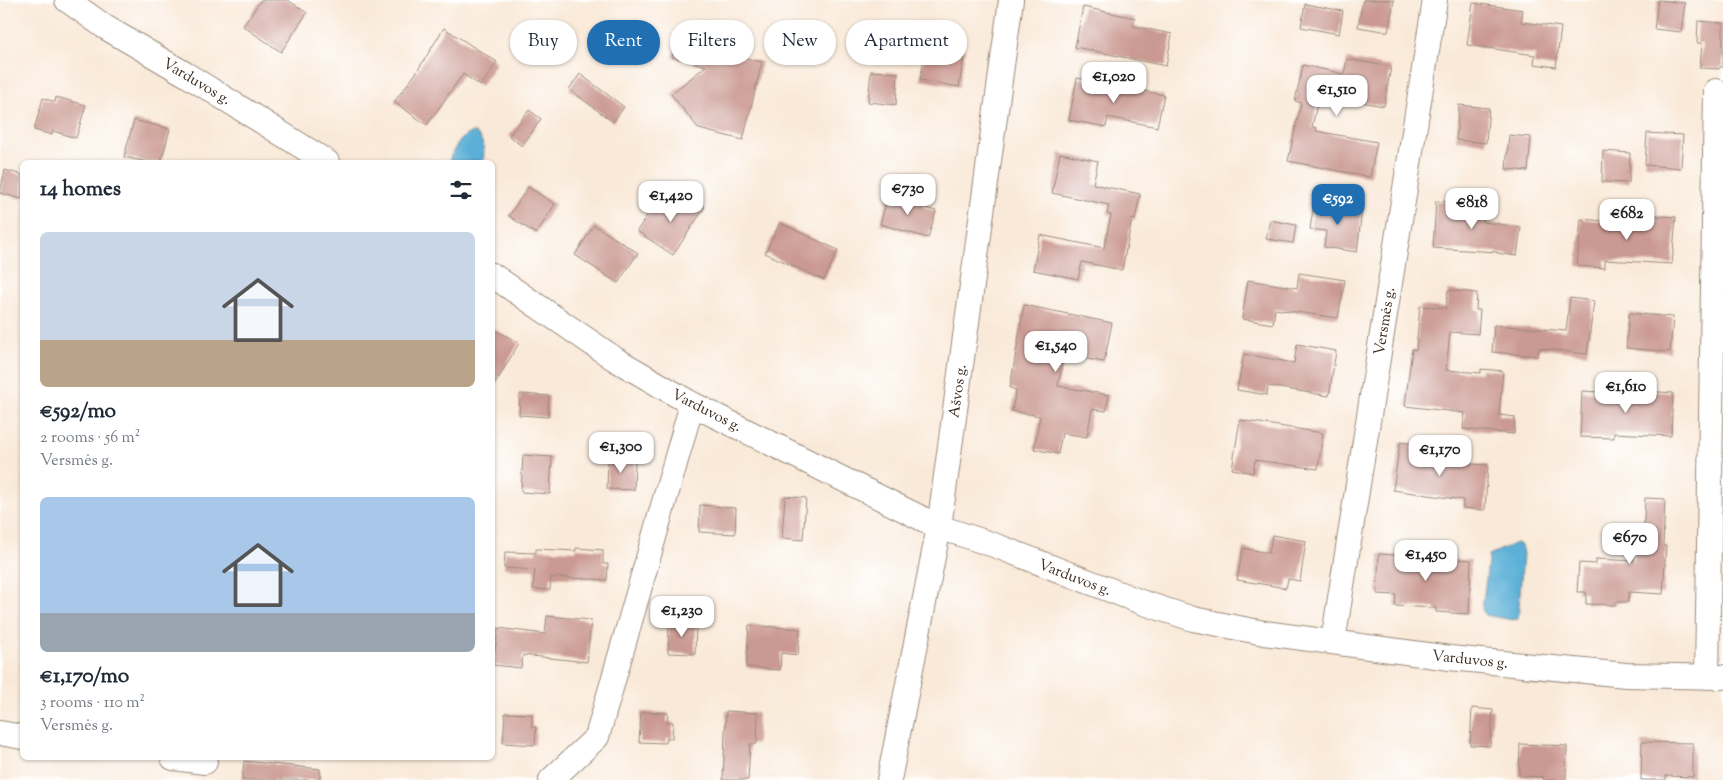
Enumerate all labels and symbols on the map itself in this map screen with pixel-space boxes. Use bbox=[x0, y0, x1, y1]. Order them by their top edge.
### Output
street label: Varduvos g. bbox=[158, 54, 234, 111]
pin: €1,020 bbox=[1073, 62, 1155, 104]
pin: €1,510 bbox=[1296, 74, 1378, 117]
pin: €730 bbox=[878, 174, 938, 216]
pin: €1,420 bbox=[630, 180, 712, 223]
pin: €592 bbox=[1308, 184, 1368, 226]
pin: €818 bbox=[1442, 188, 1502, 230]
pin: €682 bbox=[1597, 198, 1657, 241]
street label: Versmės g. bbox=[1370, 286, 1401, 357]
pin: €1,540 bbox=[1015, 330, 1097, 373]
street label: Ašvos g. bbox=[944, 363, 973, 419]
pin: €1,610 bbox=[1585, 372, 1667, 414]
street label: Varduvos g. bbox=[668, 385, 745, 438]
pin: €1,300 bbox=[580, 432, 662, 474]
pin: €1,170 bbox=[1399, 434, 1481, 477]
pin: €670 bbox=[1600, 522, 1660, 565]
pin: €1,450 bbox=[1385, 540, 1467, 582]
street label: Varduvos g. bbox=[1035, 555, 1114, 602]
pin: €1,230 bbox=[641, 596, 723, 638]
street label: Varduvos g. bbox=[1431, 646, 1509, 675]

